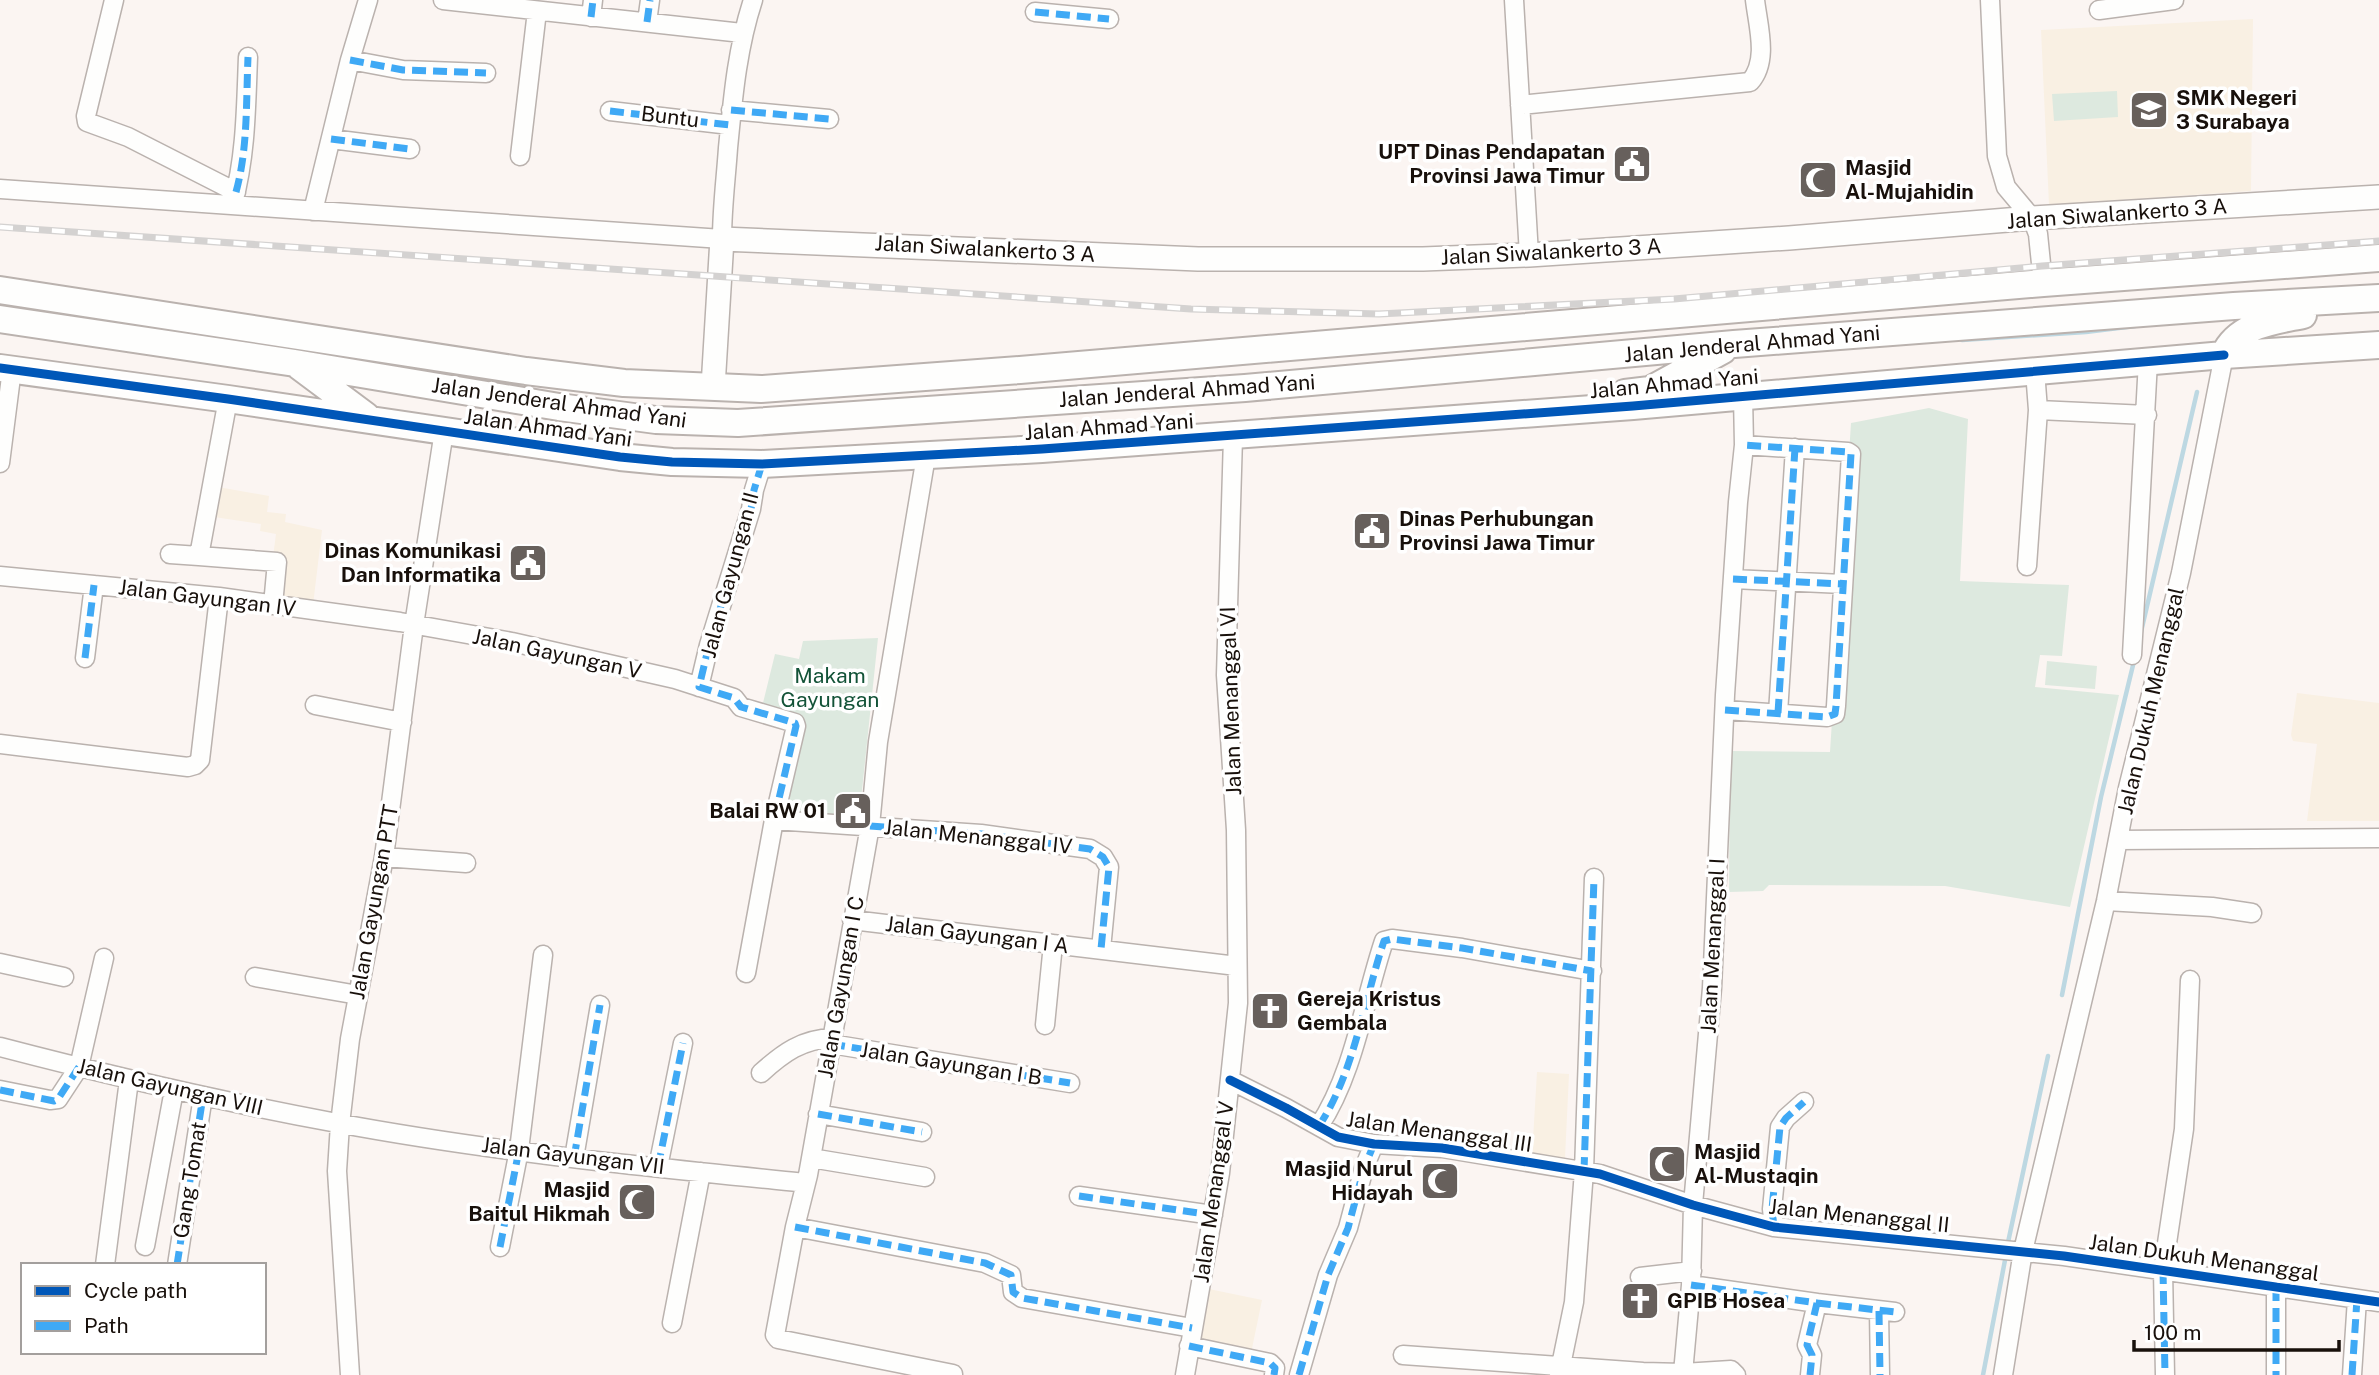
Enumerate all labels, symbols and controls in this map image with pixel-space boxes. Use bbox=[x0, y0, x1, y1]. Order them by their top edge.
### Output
place label: SMK Negeri 3 Surabaya bbox=[2176, 85, 2297, 134]
school or university icon: SMK Negeri 3 Surabaya bbox=[2128, 89, 2170, 131]
street label: Buntu bbox=[640, 101, 701, 132]
place label: UPT Dinas Pendapatan Provinsi Jawa Timur bbox=[1378, 139, 1605, 188]
public building icon: UPT Dinas Pendapatan Provinsi Jawa Timur bbox=[1611, 143, 1653, 185]
place label: Masjid Al-Mujahidin bbox=[1845, 155, 1974, 204]
mosque icon: Masjid Al-Mujahidin bbox=[1797, 159, 1839, 201]
street label: Jalan Siwalankerto 3 A bbox=[2006, 193, 2228, 234]
street label: Jalan Siwalankerto 3 A bbox=[874, 230, 1096, 267]
street label: Jalan Siwalankerto 3 A bbox=[1440, 233, 1662, 270]
street label: Jalan Jenderal Ahmad Yani bbox=[1623, 320, 1881, 367]
street label: Jalan Ahmad Yani bbox=[1588, 364, 1760, 403]
street label: Jalan Jenderal Ahmad Yani bbox=[1058, 369, 1316, 412]
street label: Jalan Jenderal Ahmad Yani bbox=[430, 372, 688, 433]
street label: Jalan Ahmad Yani bbox=[462, 403, 634, 452]
street label: Jalan Ahmad Yani bbox=[1024, 408, 1194, 445]
street label: Jalan Gayungan II bbox=[695, 489, 764, 661]
place label: Dinas Perhubungan Provinsi Jawa Timur bbox=[1399, 506, 1595, 555]
public building icon: Dinas Perhubungan Provinsi Jawa Timur bbox=[1351, 510, 1393, 552]
place label: Dinas Komunikasi Dan Informatika bbox=[324, 538, 501, 587]
public building icon: Dinas Komunikasi Dan Informatika bbox=[507, 542, 549, 584]
street label: Jalan Gayungan IV bbox=[117, 574, 297, 621]
street label: Jalan Dukuh Menanggal bbox=[2112, 585, 2189, 817]
street label: Jalan Menanggal VI bbox=[1215, 606, 1246, 796]
street label: Jalan Gayungan V bbox=[470, 623, 644, 684]
park label: Makam Gayungan bbox=[781, 663, 879, 712]
public building icon: Balai RW 01 bbox=[832, 790, 874, 832]
place label: Balai RW 01 bbox=[709, 798, 826, 823]
street label: Jalan Gayungan PTT bbox=[344, 802, 403, 1001]
street label: Jalan Menanggal IV bbox=[882, 814, 1074, 859]
street label: Jalan Menanggal I bbox=[1695, 858, 1730, 1034]
street label: Jalan Gayungan I C bbox=[812, 894, 869, 1080]
street label: Jalan Gayungan I A bbox=[884, 911, 1070, 958]
place label: Gereja Kristus Gembala bbox=[1297, 986, 1441, 1035]
church icon: Gereja Kristus Gembala bbox=[1249, 990, 1291, 1032]
street label: Jalan Gayungan I B bbox=[858, 1037, 1044, 1090]
street label: Jalan Gayungan VIII bbox=[75, 1053, 266, 1120]
street label: Jalan Menanggal V bbox=[1188, 1099, 1239, 1284]
street label: Jalan Menanggal III bbox=[1345, 1106, 1534, 1157]
street label: Gang Tomat bbox=[168, 1120, 211, 1240]
street label: Jalan Gayungan VII bbox=[480, 1132, 666, 1179]
place label: Masjid Al-Mustaqin bbox=[1694, 1139, 1818, 1188]
mosque icon: Masjid Al-Mustaqin bbox=[1646, 1143, 1688, 1185]
place label: Masjid Nurul Hidayah bbox=[1285, 1156, 1413, 1205]
mosque icon: Masjid Nurul Hidayah bbox=[1419, 1160, 1461, 1202]
place label: Masjid Baitul Hikmah bbox=[468, 1177, 610, 1226]
mosque icon: Masjid Baitul Hikmah bbox=[616, 1181, 658, 1223]
street label: Jalan Menanggal II bbox=[1767, 1194, 1951, 1237]
street label: Jalan Dukuh Menanggal bbox=[2087, 1229, 2321, 1286]
legend bbox=[21, 1263, 266, 1354]
text: Cycle path bbox=[84, 1278, 187, 1303]
church icon: GPIB Hosea bbox=[1619, 1280, 1661, 1322]
place label: GPIB Hosea bbox=[1667, 1288, 1785, 1313]
scale bar bbox=[2134, 1308, 2339, 1352]
text: Path bbox=[84, 1313, 129, 1338]
text: 100 m bbox=[2144, 1320, 2201, 1345]

